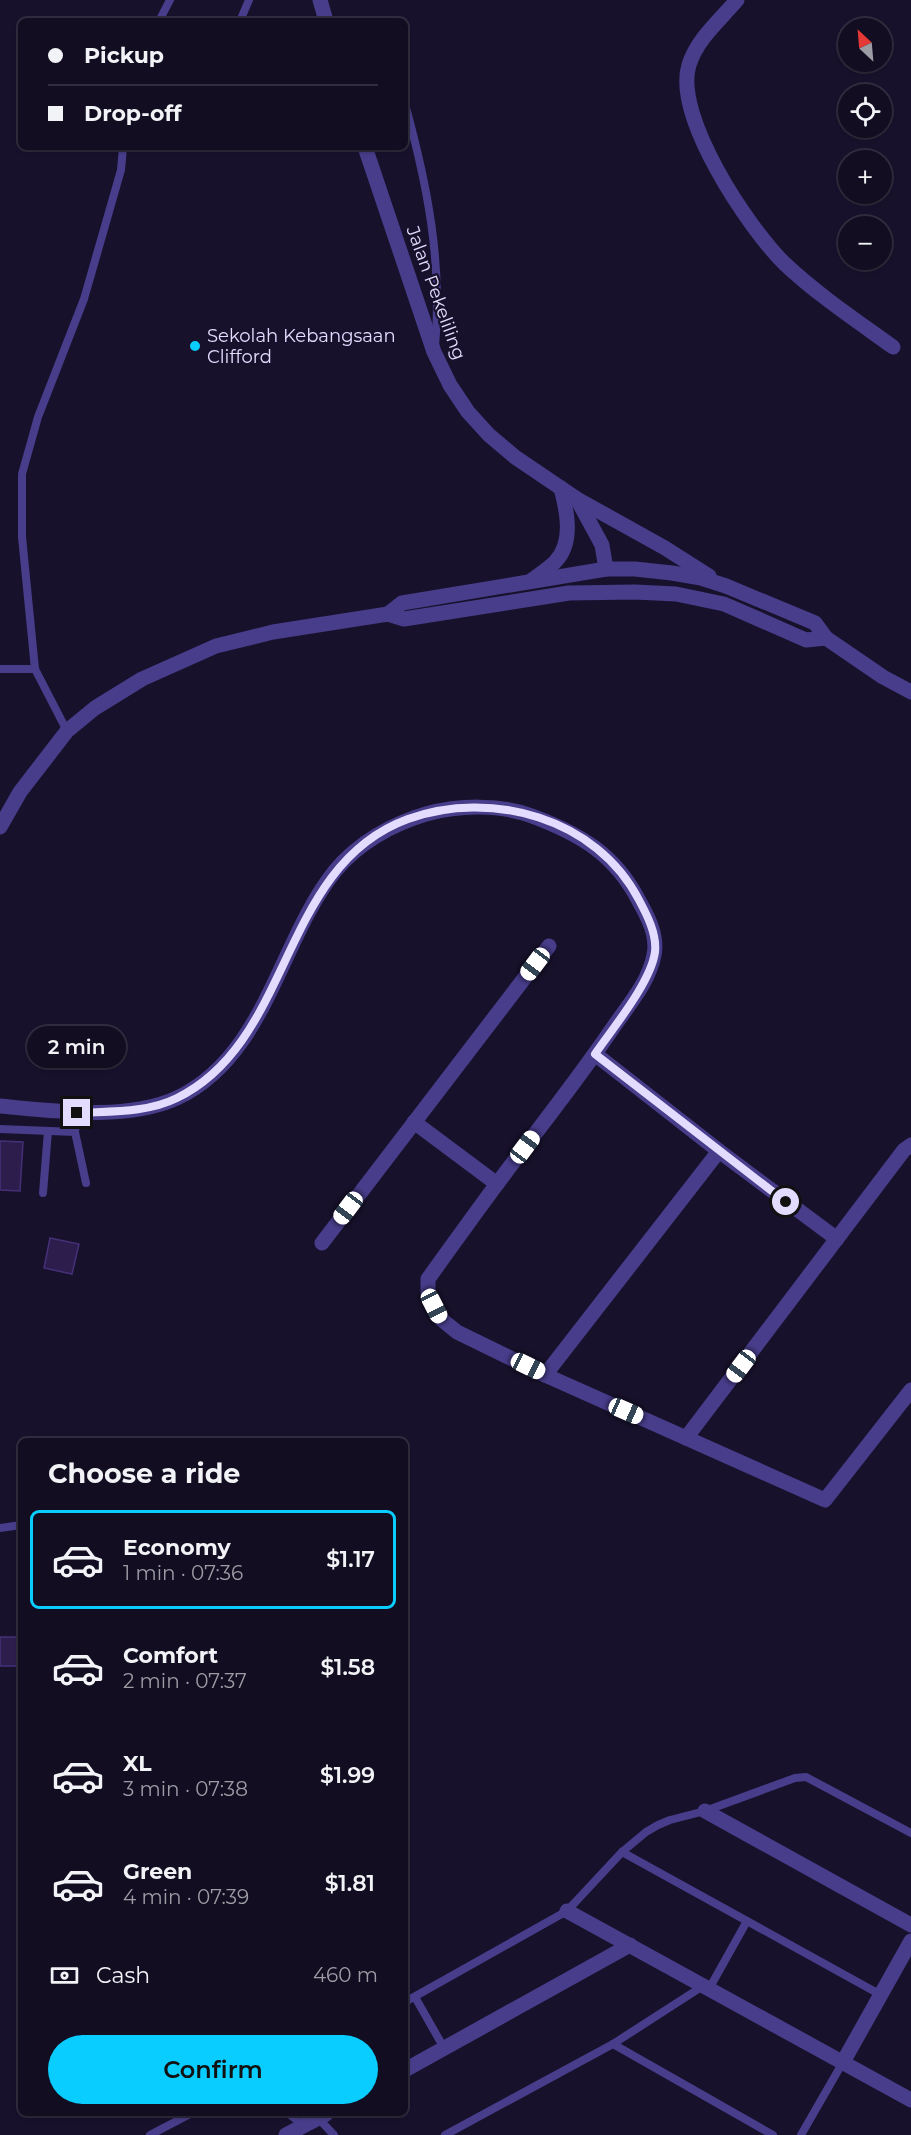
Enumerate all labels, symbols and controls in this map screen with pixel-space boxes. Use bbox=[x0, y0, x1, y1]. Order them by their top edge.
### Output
north arrow bbox=[838, 18, 892, 72]
map controls bbox=[838, 18, 892, 270]
text: Pickup bbox=[84, 42, 164, 69]
button: locate bbox=[838, 84, 892, 138]
text: Drop-off bbox=[84, 100, 182, 127]
button: + bbox=[838, 150, 892, 204]
button: − bbox=[838, 216, 892, 270]
street label: Jalan Pekeliling bbox=[401, 222, 470, 363]
place label: Sekolah Kebangsaan Clifford bbox=[207, 325, 396, 368]
marker: Sekolah Kebangsaan Clifford bbox=[188, 339, 202, 353]
car bbox=[517, 944, 553, 984]
callout: 2 min bbox=[28, 1026, 127, 1068]
text: 2 min bbox=[48, 1035, 105, 1059]
route end bbox=[63, 1099, 90, 1126]
car bbox=[507, 1127, 543, 1167]
car bbox=[330, 1188, 366, 1228]
route start bbox=[772, 1188, 799, 1215]
car bbox=[418, 1286, 450, 1326]
car bbox=[723, 1346, 759, 1386]
car bbox=[508, 1350, 548, 1382]
car bbox=[606, 1395, 646, 1427]
text: Choose a ride bbox=[48, 1457, 240, 1490]
icon: car bbox=[51, 1533, 105, 1587]
text: Economy bbox=[123, 1534, 231, 1561]
text: $1.17 bbox=[326, 1546, 375, 1573]
text: 1 min · 07:36 bbox=[123, 1561, 243, 1585]
icon: car bbox=[51, 1641, 105, 1695]
text: Comfort bbox=[123, 1642, 218, 1669]
text: $1.58 bbox=[320, 1654, 375, 1681]
text: 2 min · 07:37 bbox=[123, 1669, 247, 1693]
icon: car bbox=[51, 1749, 105, 1803]
text: XL bbox=[123, 1750, 152, 1777]
text: $1.99 bbox=[320, 1762, 375, 1789]
text: 3 min · 07:38 bbox=[123, 1777, 248, 1801]
icon: car bbox=[51, 1857, 105, 1911]
text: Green bbox=[123, 1858, 192, 1885]
text: $1.81 bbox=[325, 1870, 375, 1897]
text: 4 min · 07:39 bbox=[123, 1885, 249, 1909]
icon: cash bbox=[48, 1959, 81, 1992]
text: Cash bbox=[96, 1962, 150, 1989]
text: 460 m bbox=[313, 1963, 378, 1987]
button: Confirm bbox=[48, 2035, 378, 2104]

